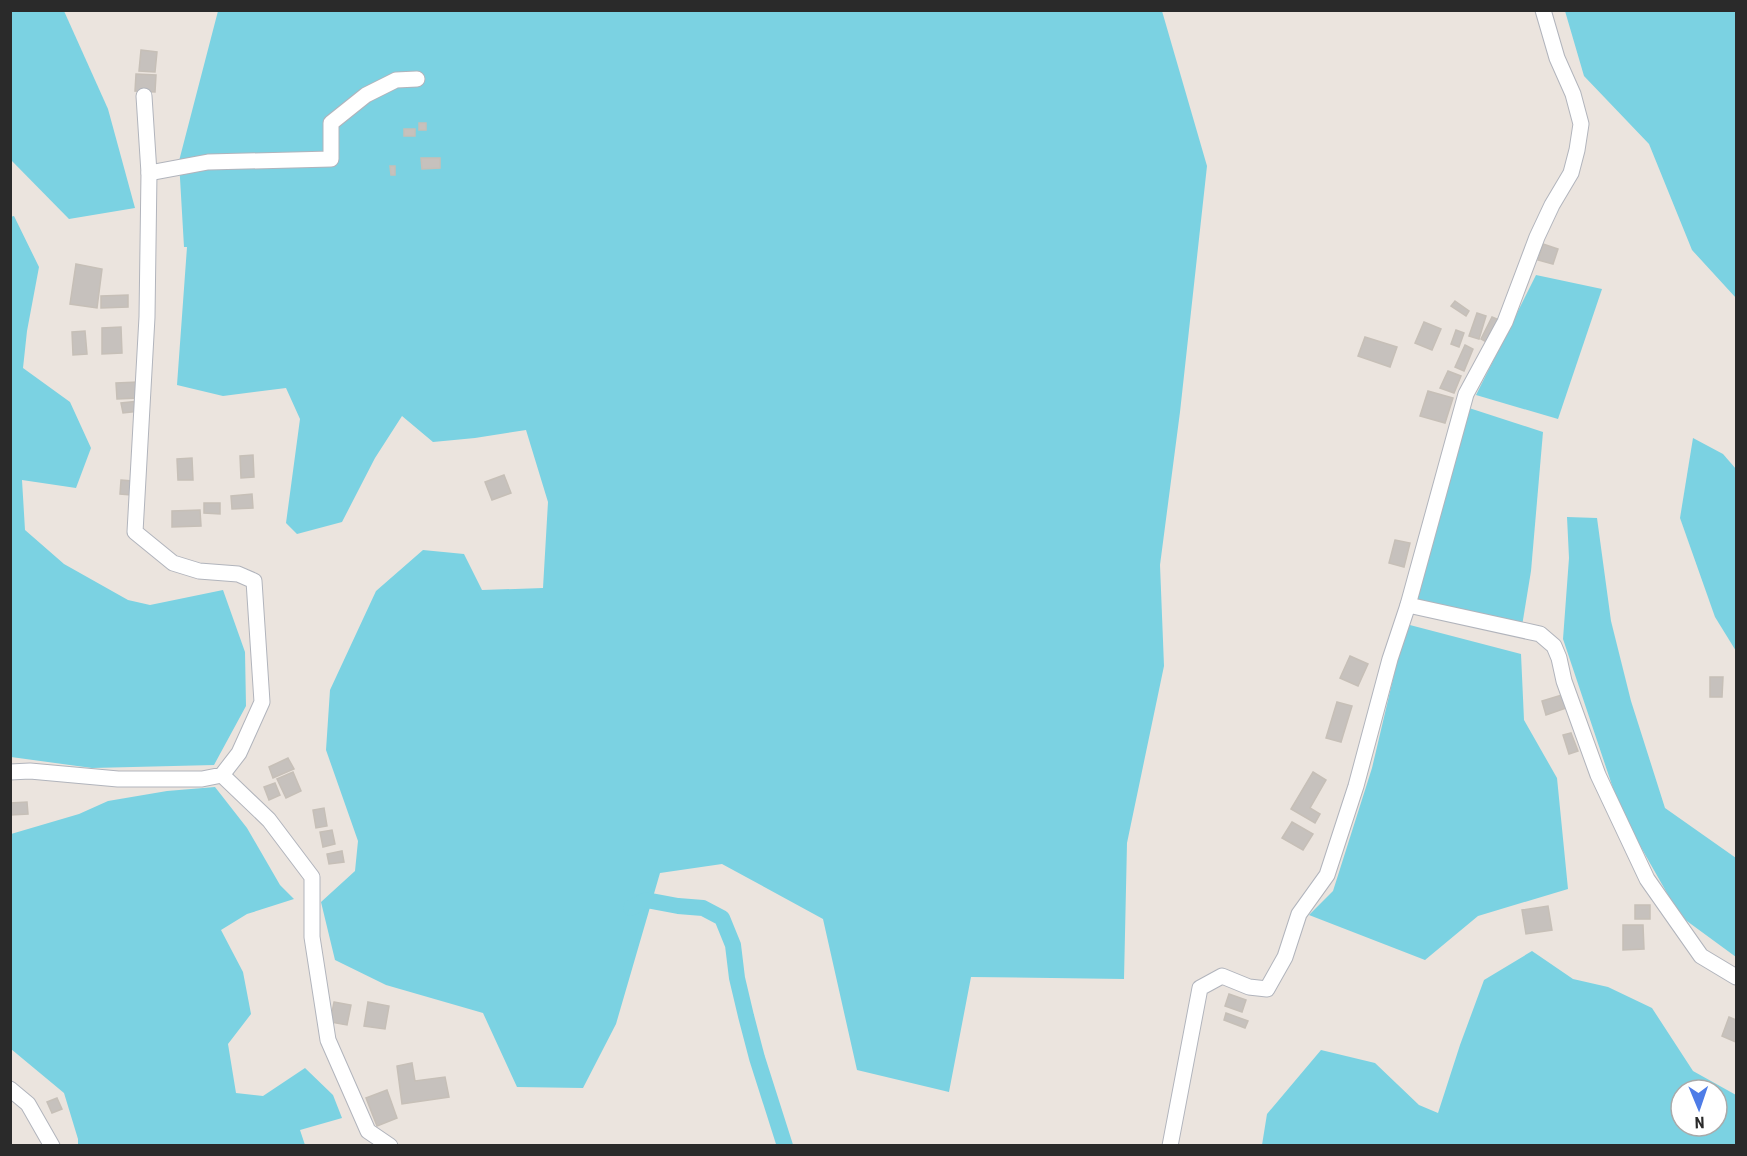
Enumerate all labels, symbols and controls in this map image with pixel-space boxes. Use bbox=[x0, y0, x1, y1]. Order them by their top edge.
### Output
north arrow bbox=[1669, 1078, 1729, 1138]
text: N bbox=[1694, 1113, 1705, 1132]

